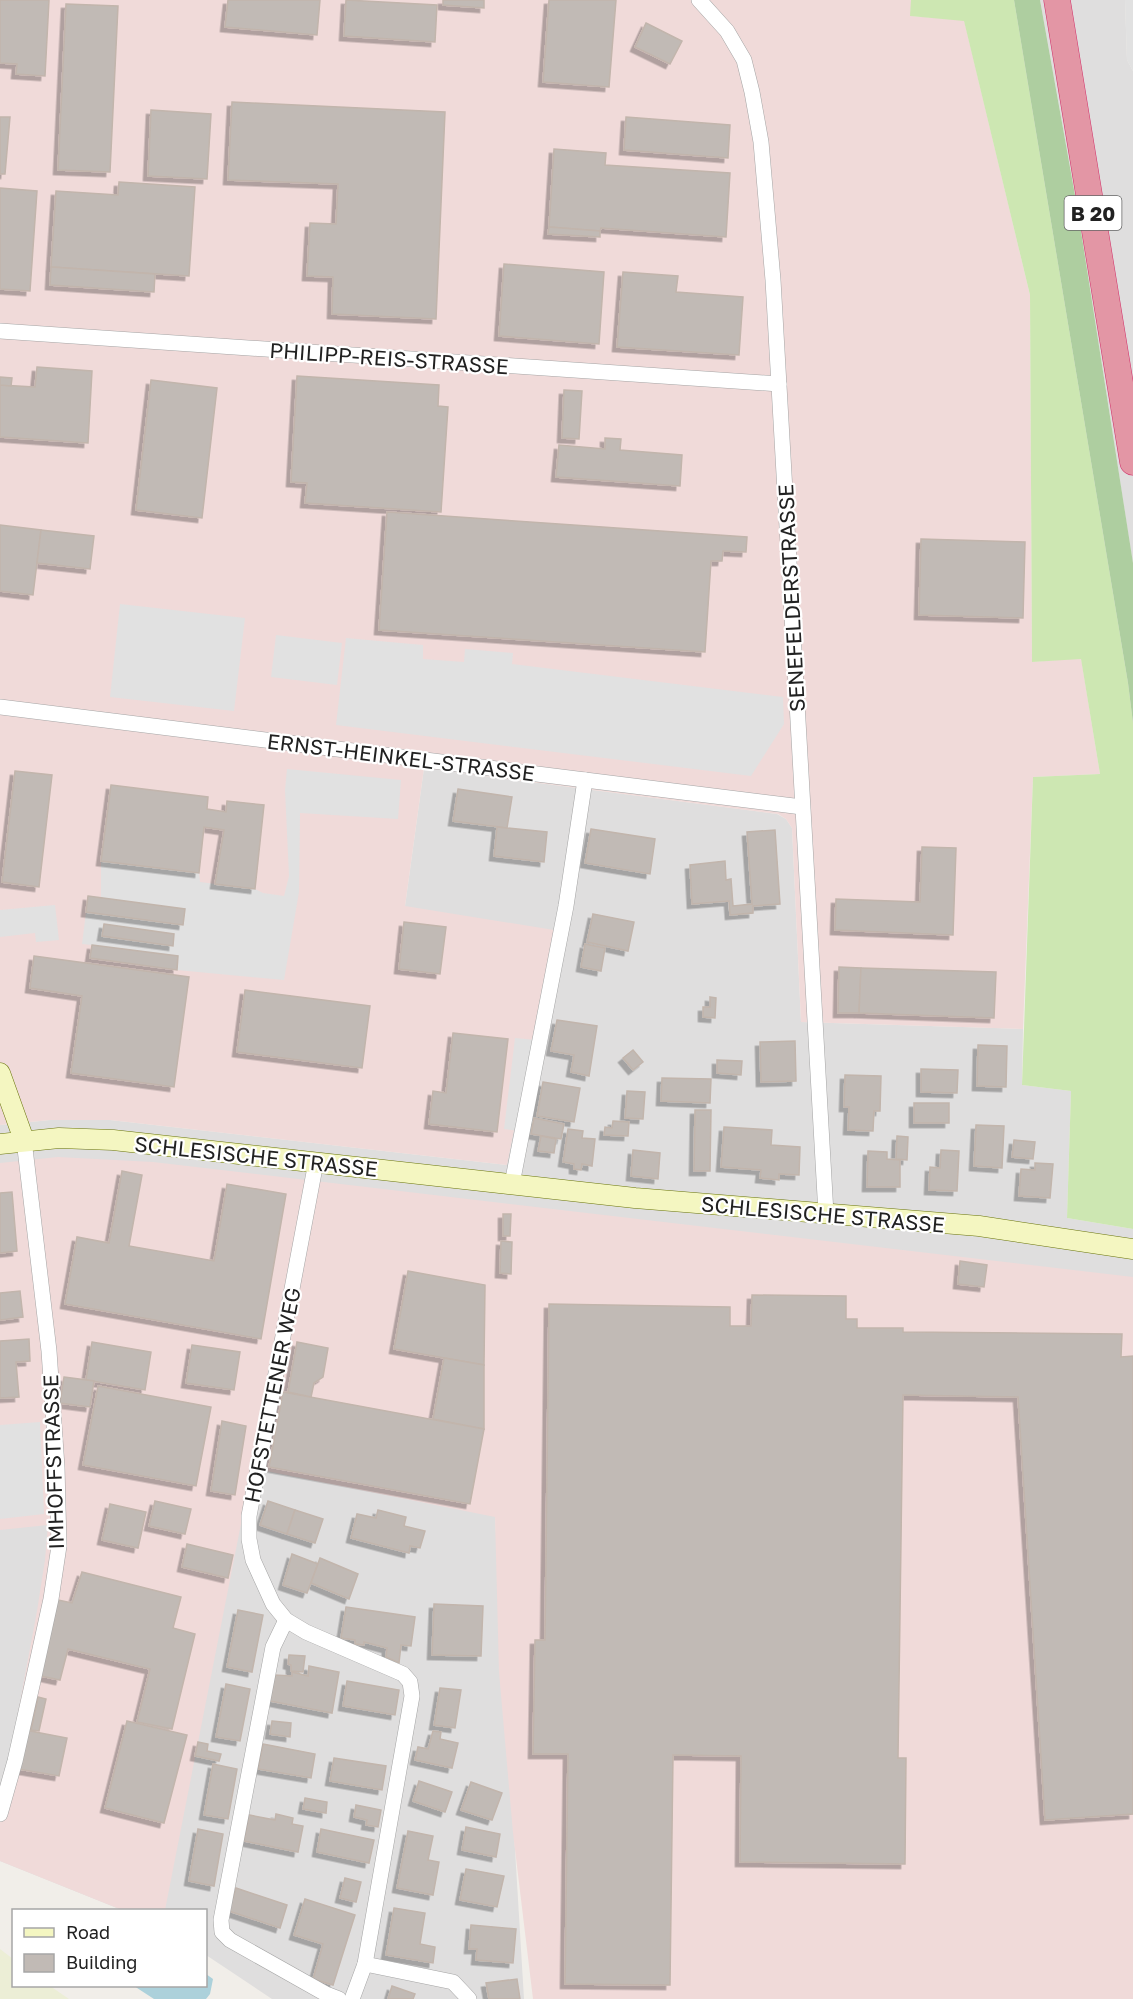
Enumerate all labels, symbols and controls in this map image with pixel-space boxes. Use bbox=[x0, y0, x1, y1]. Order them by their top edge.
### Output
road number: B 20 bbox=[1064, 196, 1122, 230]
street label: PHILIPP-REIS-STRASSE bbox=[269, 337, 509, 379]
street label: SENEFELDERSTRASSE bbox=[772, 483, 810, 713]
street label: ERNST-HEINKEL-STRASSE bbox=[266, 728, 536, 786]
street label: SCHLESISCHE STRASSE bbox=[133, 1130, 379, 1182]
street label: SCHLESISCHE STRASSE bbox=[700, 1190, 946, 1238]
street label: HOFSTETTENER WEG bbox=[238, 1285, 306, 1505]
street label: IMHOFFSTRASSE bbox=[37, 1374, 69, 1550]
legend bbox=[12, 1909, 207, 1987]
text: Road bbox=[66, 1921, 110, 1943]
text: Building bbox=[66, 1951, 137, 1973]

